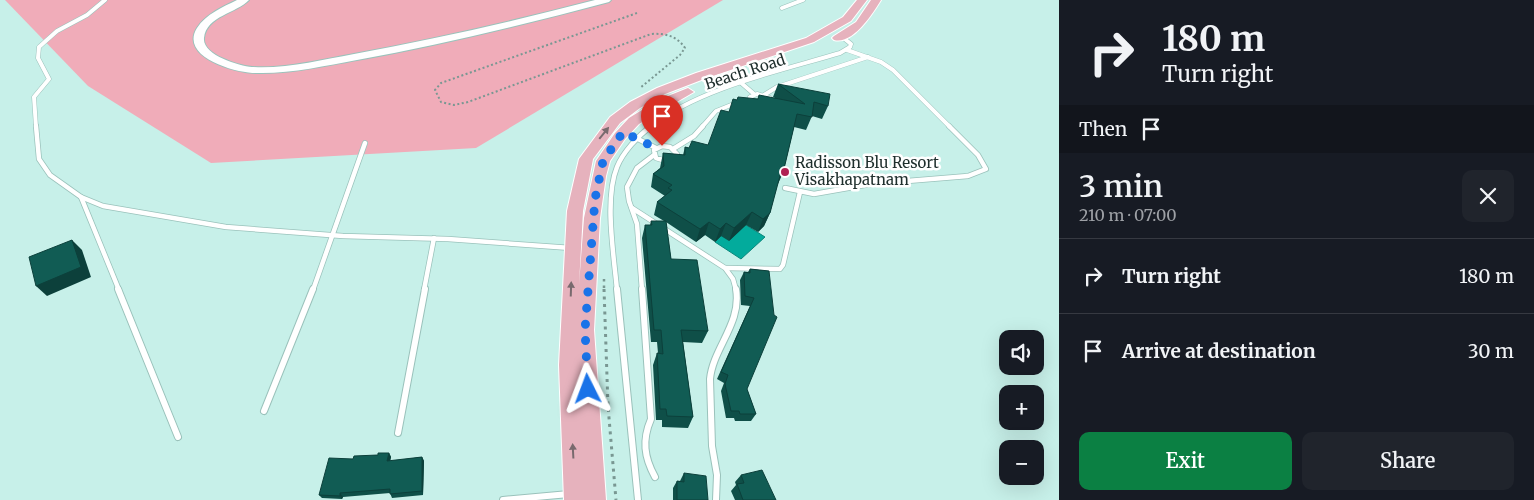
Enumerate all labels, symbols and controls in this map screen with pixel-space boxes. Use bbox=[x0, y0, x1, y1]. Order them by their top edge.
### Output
text: 180 m bbox=[1162, 17, 1265, 61]
icon: right bbox=[1079, 20, 1144, 85]
street label: Beach Road bbox=[702, 50, 788, 93]
text: Turn right bbox=[1162, 60, 1273, 88]
pin bbox=[641, 95, 683, 146]
icon: arrive bbox=[648, 102, 676, 130]
icon: arrive bbox=[1137, 115, 1165, 143]
text: Then bbox=[1079, 117, 1127, 141]
one-way arrow bbox=[599, 127, 610, 140]
place label: Radisson Blu Resort Visakhapatnam bbox=[794, 153, 939, 189]
marker: Radisson Blu Resort Visakhapatnam bbox=[779, 166, 791, 178]
text: 3 min bbox=[1079, 167, 1163, 205]
button: close bbox=[1462, 170, 1514, 222]
text: 210 m · 07:00 bbox=[1079, 205, 1177, 225]
icon: right bbox=[1079, 262, 1107, 290]
text: Turn right bbox=[1122, 264, 1221, 288]
text: 180 m bbox=[1459, 264, 1514, 288]
one-way arrow bbox=[567, 281, 575, 297]
map controls bbox=[999, 330, 1044, 485]
button: sound bbox=[999, 330, 1044, 375]
icon: arrive bbox=[1079, 337, 1107, 365]
text: Arrive at destination bbox=[1122, 339, 1316, 363]
text: 30 m bbox=[1468, 339, 1514, 363]
position arrow bbox=[561, 362, 613, 414]
button: + bbox=[999, 385, 1044, 430]
button: Exit bbox=[1079, 432, 1292, 490]
button: Share bbox=[1302, 432, 1514, 490]
button: − bbox=[999, 440, 1044, 485]
one-way arrow bbox=[568, 443, 576, 459]

